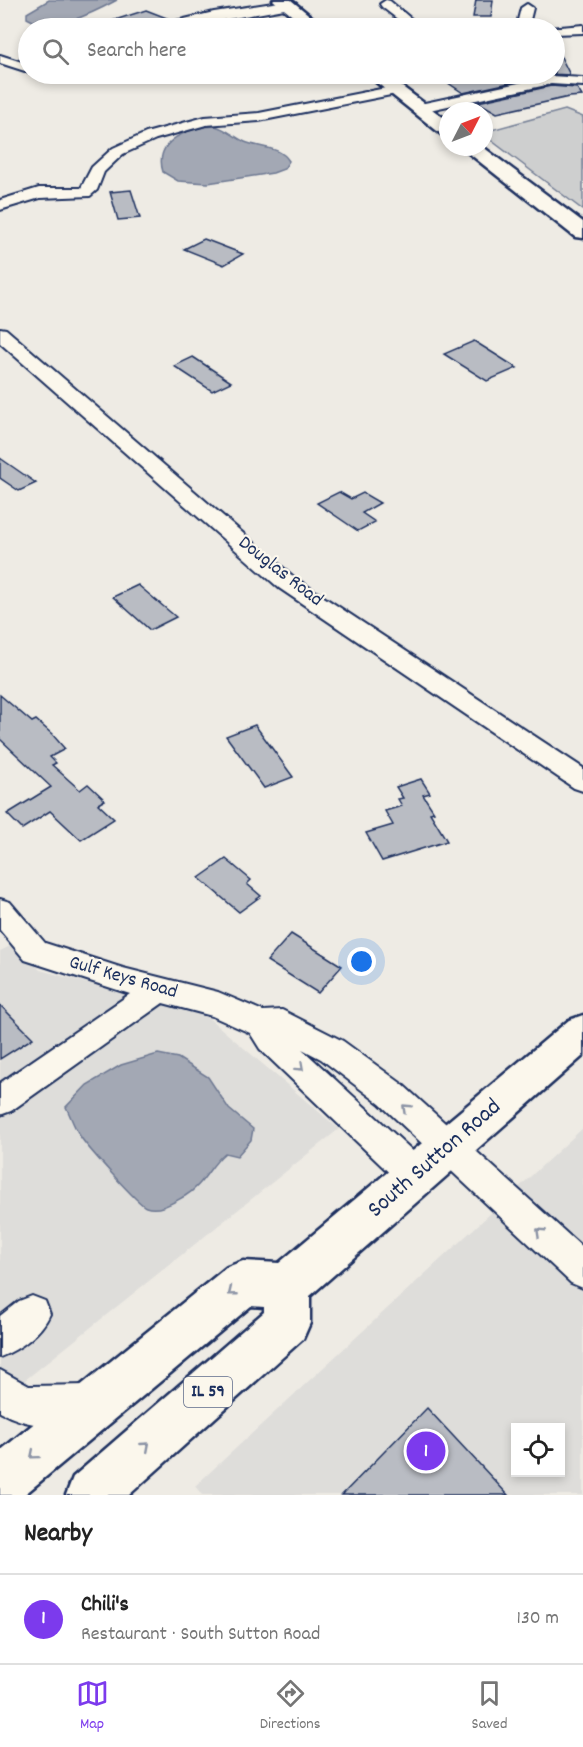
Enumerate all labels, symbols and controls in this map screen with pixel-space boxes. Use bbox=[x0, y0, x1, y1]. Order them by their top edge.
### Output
search box bbox=[18, 18, 565, 84]
icon: search bbox=[39, 35, 72, 68]
text: Search here bbox=[87, 36, 186, 67]
north arrow bbox=[439, 102, 493, 156]
street label: Douglas Road bbox=[232, 530, 328, 614]
your location bbox=[347, 947, 376, 976]
street label: Gulf Keys Road bbox=[65, 949, 181, 1007]
one-way arrow bbox=[293, 1060, 304, 1071]
street label: South Sutton Road bbox=[361, 1091, 509, 1227]
one-way arrow bbox=[403, 1104, 413, 1115]
one-way arrow bbox=[536, 1228, 547, 1239]
one-way arrow bbox=[228, 1285, 239, 1296]
road number: IL 59 bbox=[184, 1377, 232, 1407]
map controls bbox=[511, 1423, 565, 1477]
button: locate bbox=[511, 1423, 565, 1477]
pin: 1 bbox=[406, 1428, 446, 1474]
one-way arrow bbox=[139, 1442, 150, 1453]
one-way arrow bbox=[30, 1448, 41, 1459]
text: Nearby bbox=[24, 1516, 92, 1553]
text: Chili's bbox=[81, 1590, 129, 1621]
text: 1 bbox=[41, 1605, 46, 1633]
text: 130 m bbox=[517, 1605, 559, 1633]
text: Restaurant · South Sutton Road bbox=[81, 1621, 320, 1649]
tab: Map bbox=[76, 1677, 109, 1736]
tab: Directions bbox=[260, 1677, 320, 1736]
tab: Saved bbox=[472, 1677, 507, 1736]

